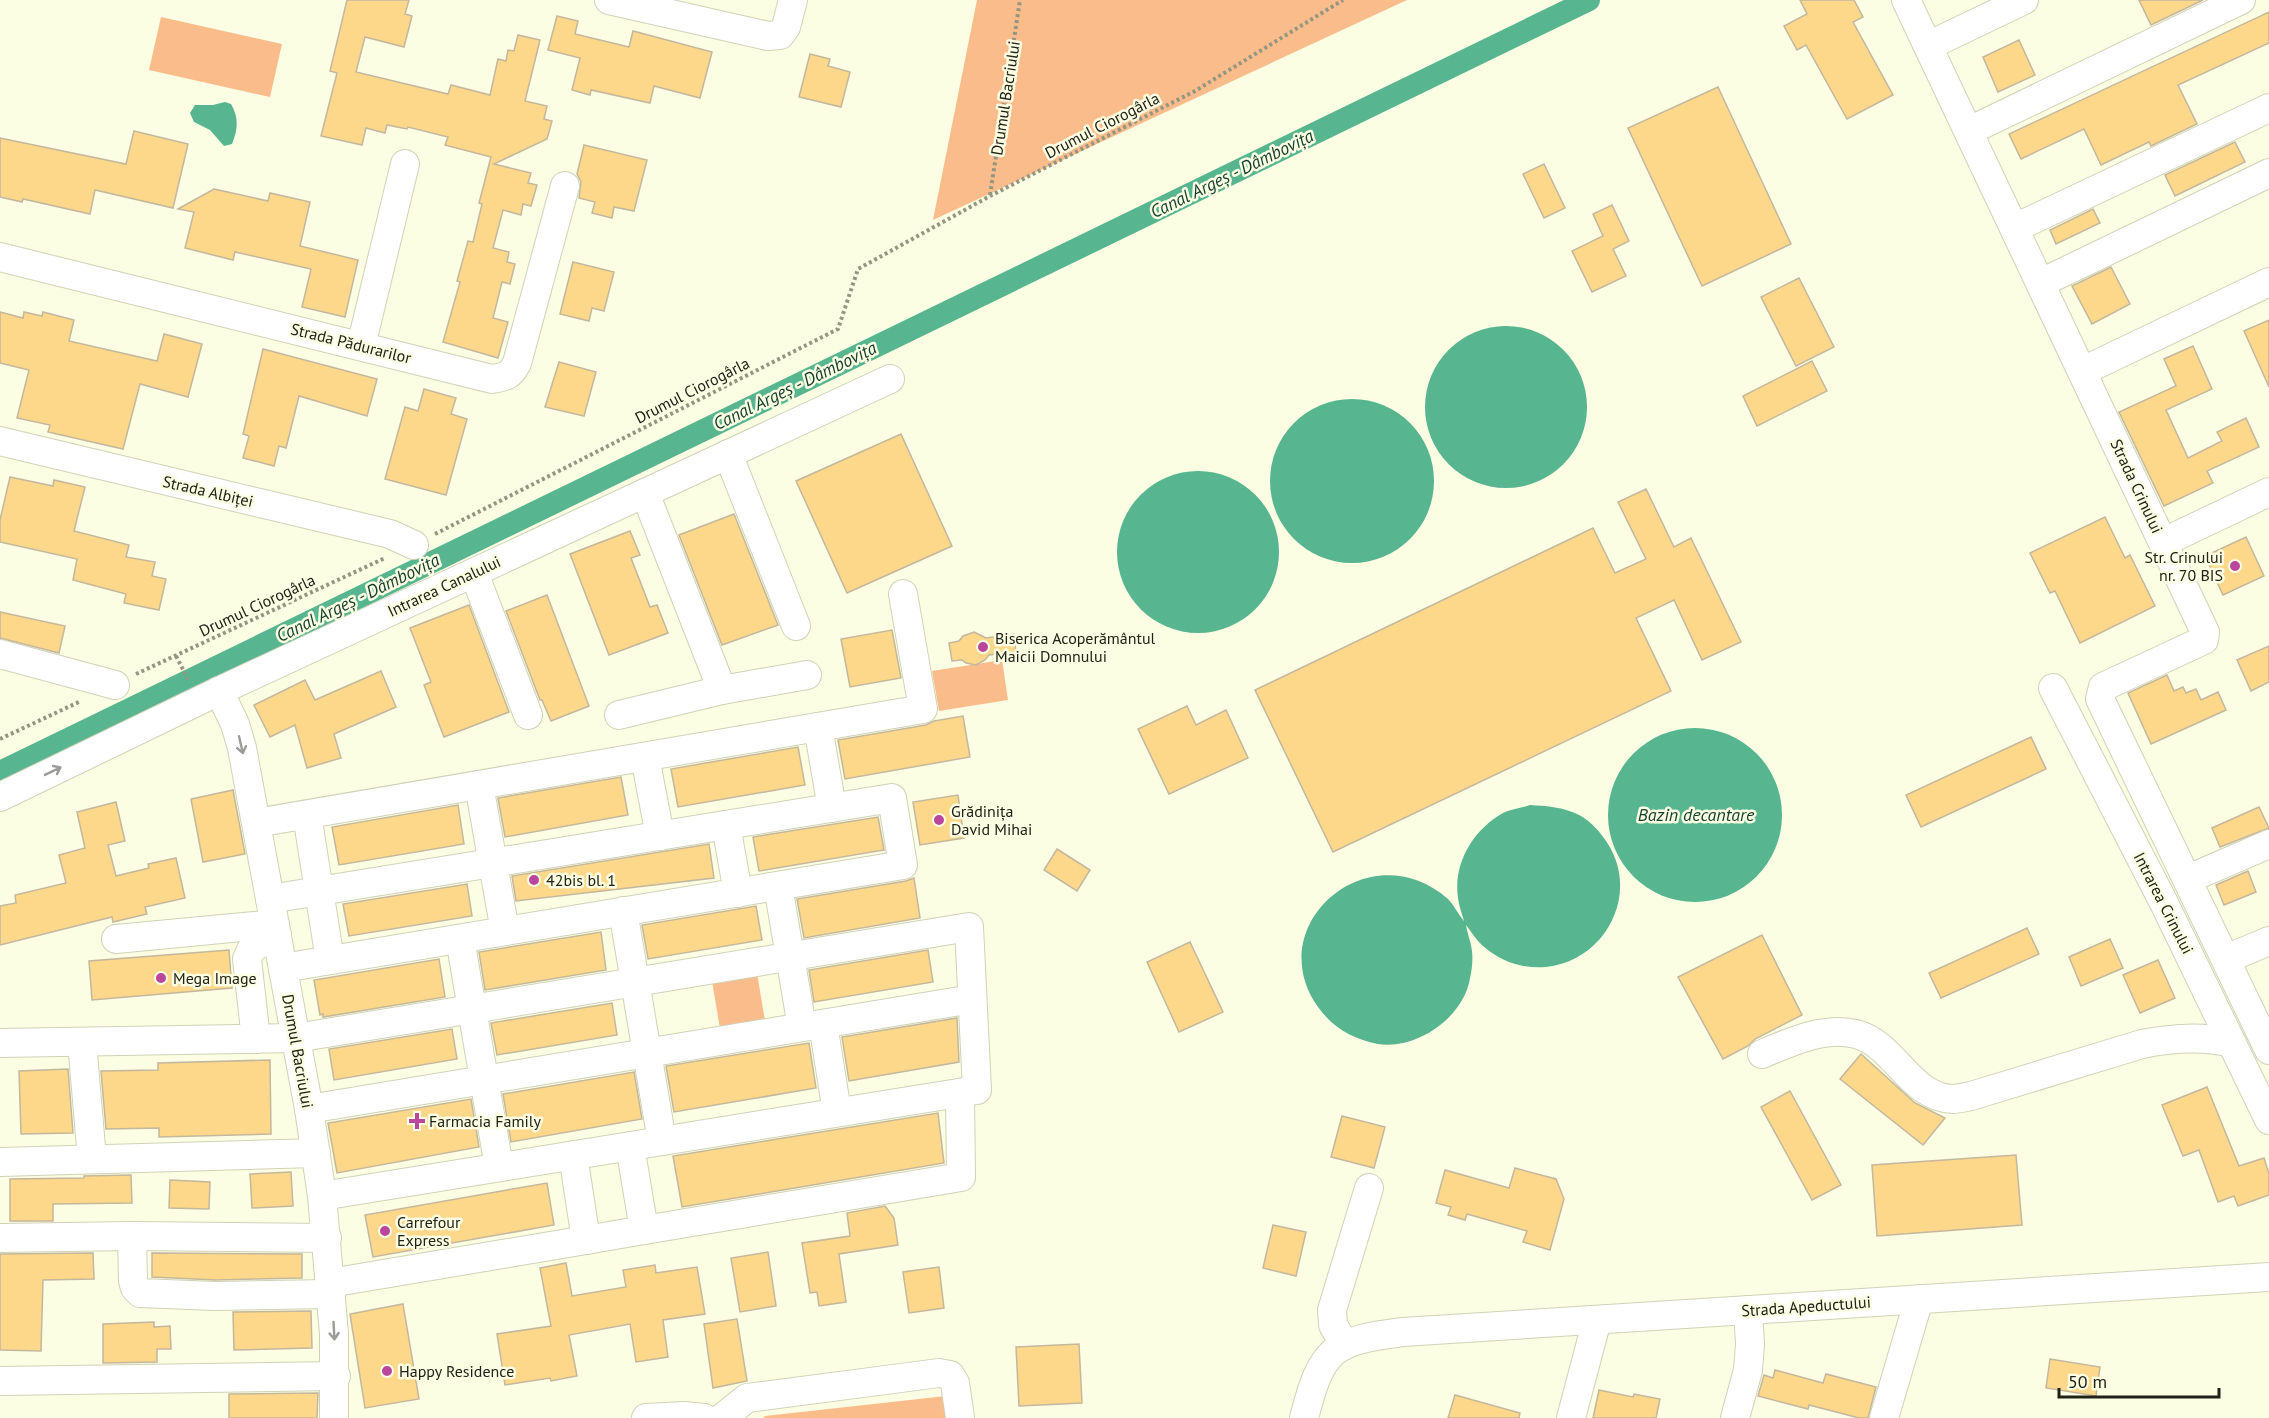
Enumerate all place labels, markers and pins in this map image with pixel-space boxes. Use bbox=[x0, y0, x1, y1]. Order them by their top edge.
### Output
place label: Str. Crinului nr. 70 BIS bbox=[2145, 547, 2223, 585]
marker: Str. Crinului nr. 70 BIS bbox=[2228, 559, 2242, 573]
place label: Biserica Acoperământul Maicii Domnului bbox=[995, 628, 1156, 666]
marker: Biserica Acoperământul Maicii Domnului bbox=[976, 640, 990, 654]
place label: Grădinița David Mihai bbox=[951, 801, 1032, 839]
marker: Grădinița David Mihai bbox=[932, 813, 946, 827]
place label: 42bis bl. 1 bbox=[546, 870, 616, 890]
marker: 42bis bl. 1 bbox=[527, 873, 541, 887]
place label: Mega Image bbox=[173, 968, 257, 988]
marker: Mega Image bbox=[154, 971, 168, 985]
place label: Farmacia Family bbox=[429, 1111, 541, 1131]
marker: Farmacia Family bbox=[410, 1114, 424, 1128]
place label: Carrefour Express bbox=[397, 1212, 461, 1250]
marker: Carrefour Express bbox=[378, 1224, 392, 1238]
place label: Happy Residence bbox=[399, 1361, 514, 1381]
marker: Happy Residence bbox=[380, 1364, 394, 1378]

